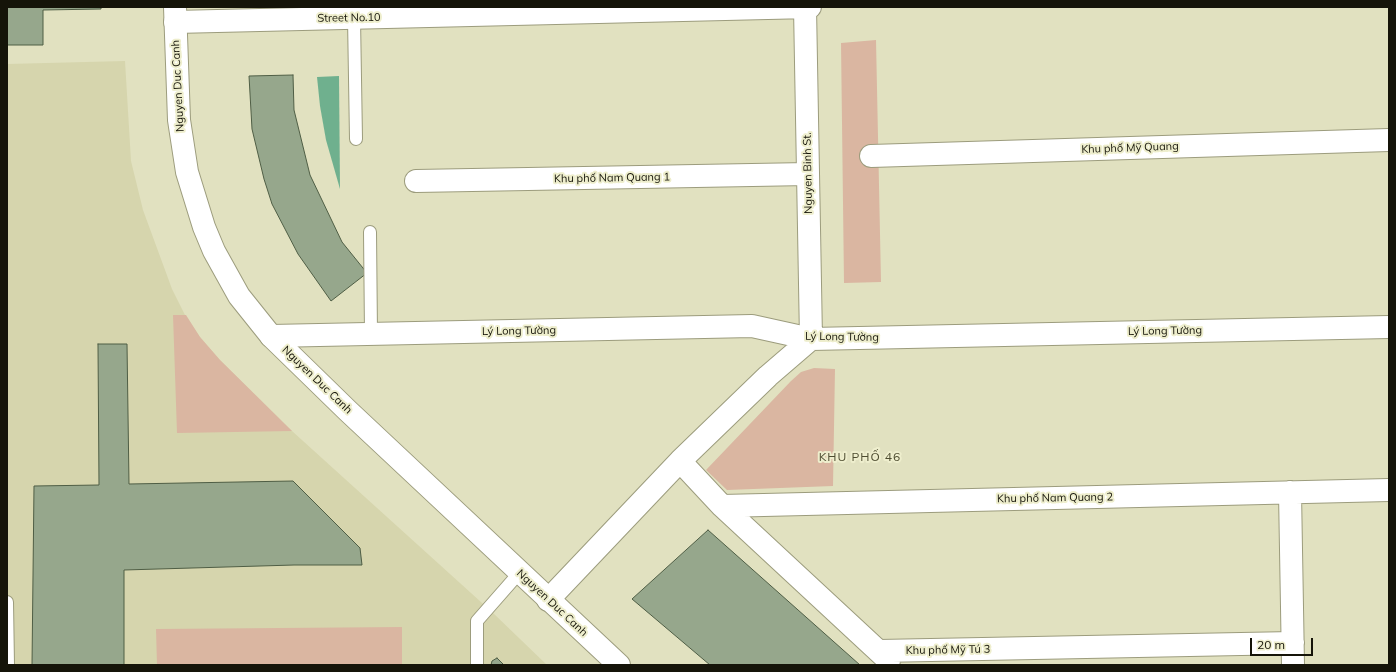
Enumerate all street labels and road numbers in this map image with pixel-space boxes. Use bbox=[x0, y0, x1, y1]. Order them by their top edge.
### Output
street label: Street No.10 bbox=[317, 11, 381, 25]
street label: Nguyen Duc Canh bbox=[169, 40, 187, 132]
street label: Nguyen Binh St. bbox=[801, 132, 815, 214]
street label: Khu phố Mỹ Quang bbox=[1081, 140, 1179, 156]
street label: Khu phố Nam Quang 1 bbox=[554, 170, 670, 186]
street label: Lý Long Tường bbox=[482, 324, 556, 338]
street label: Lý Long Tường bbox=[1128, 324, 1202, 338]
street label: Lý Long Tường bbox=[805, 330, 879, 344]
street label: Nguyen Duc Canh bbox=[279, 343, 355, 417]
street label: Khu phố Nam Quang 2 bbox=[997, 490, 1113, 506]
street label: Nguyen Duc Canh bbox=[514, 567, 590, 639]
street label: Khu phố Mỹ Tú 3 bbox=[906, 643, 990, 657]

